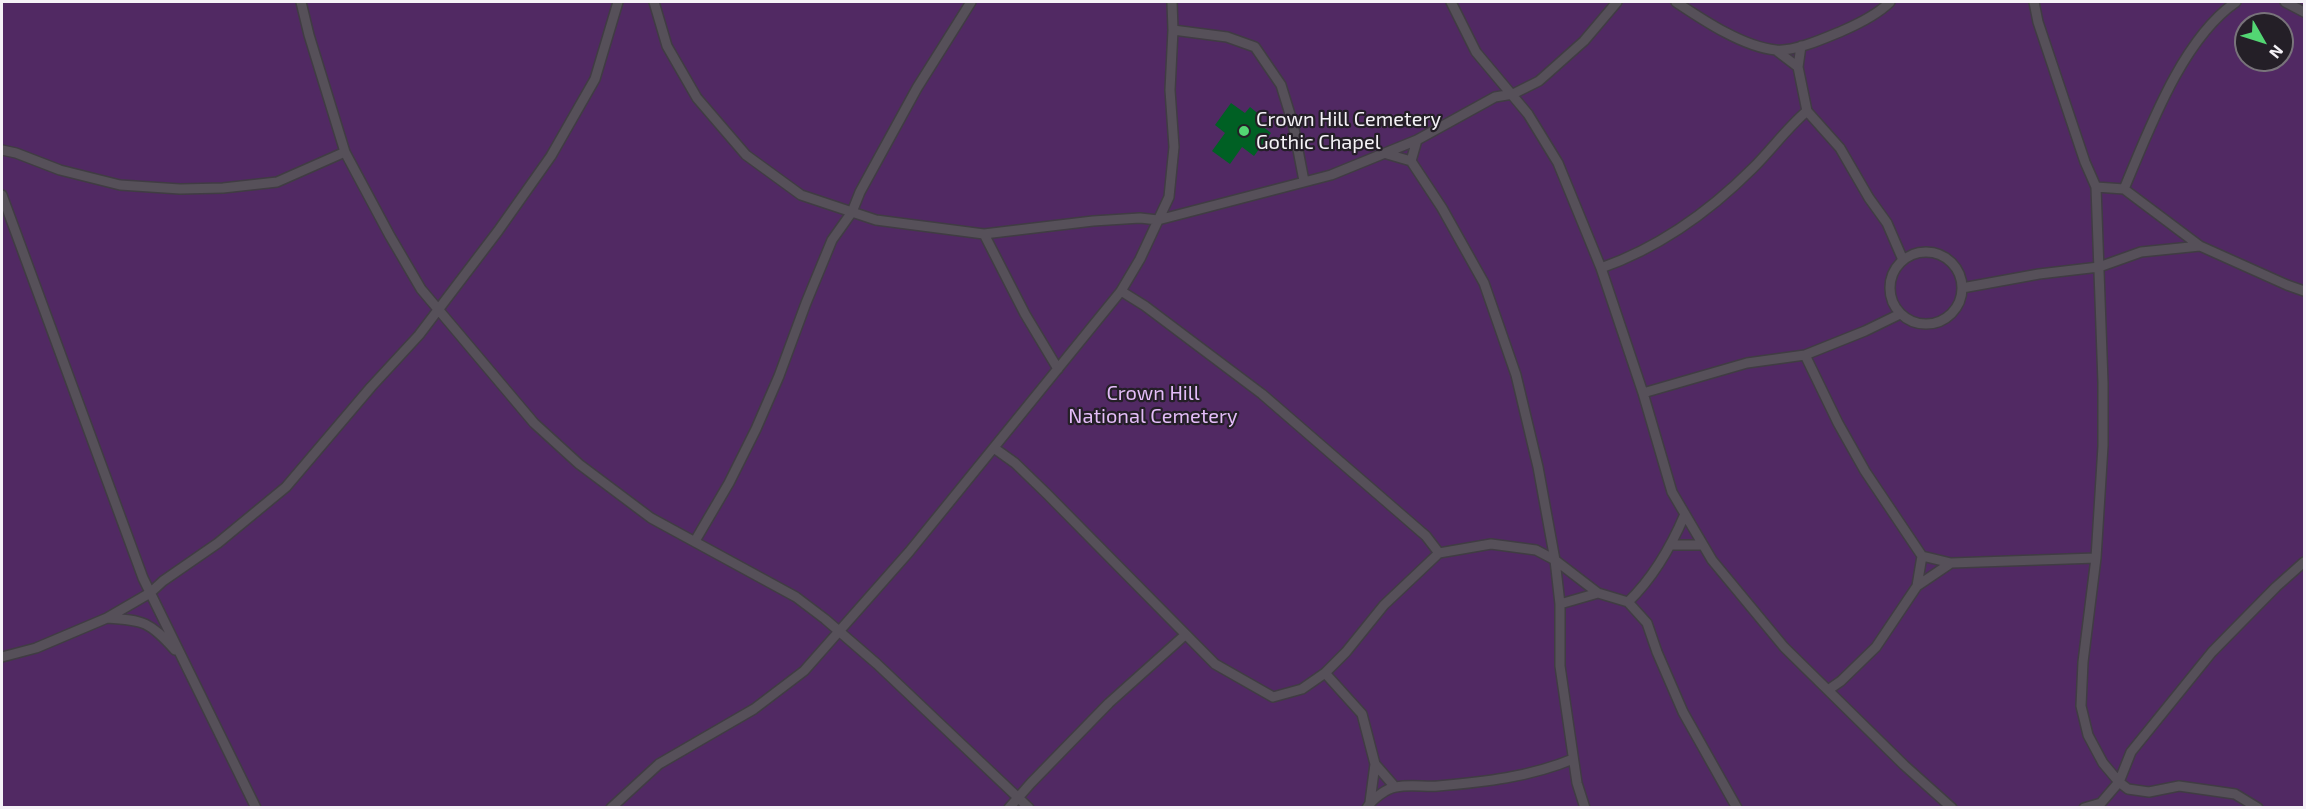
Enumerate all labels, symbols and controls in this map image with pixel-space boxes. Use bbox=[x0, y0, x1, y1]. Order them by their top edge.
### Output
north arrow bbox=[2234, 12, 2294, 72]
text: N bbox=[2266, 42, 2288, 63]
place label: Crown Hill Cemetery Gothic Chapel bbox=[1256, 107, 1441, 154]
marker: Crown Hill Cemetery Gothic Chapel bbox=[1237, 124, 1251, 138]
park label: Crown Hill National Cemetery bbox=[1068, 381, 1238, 428]

